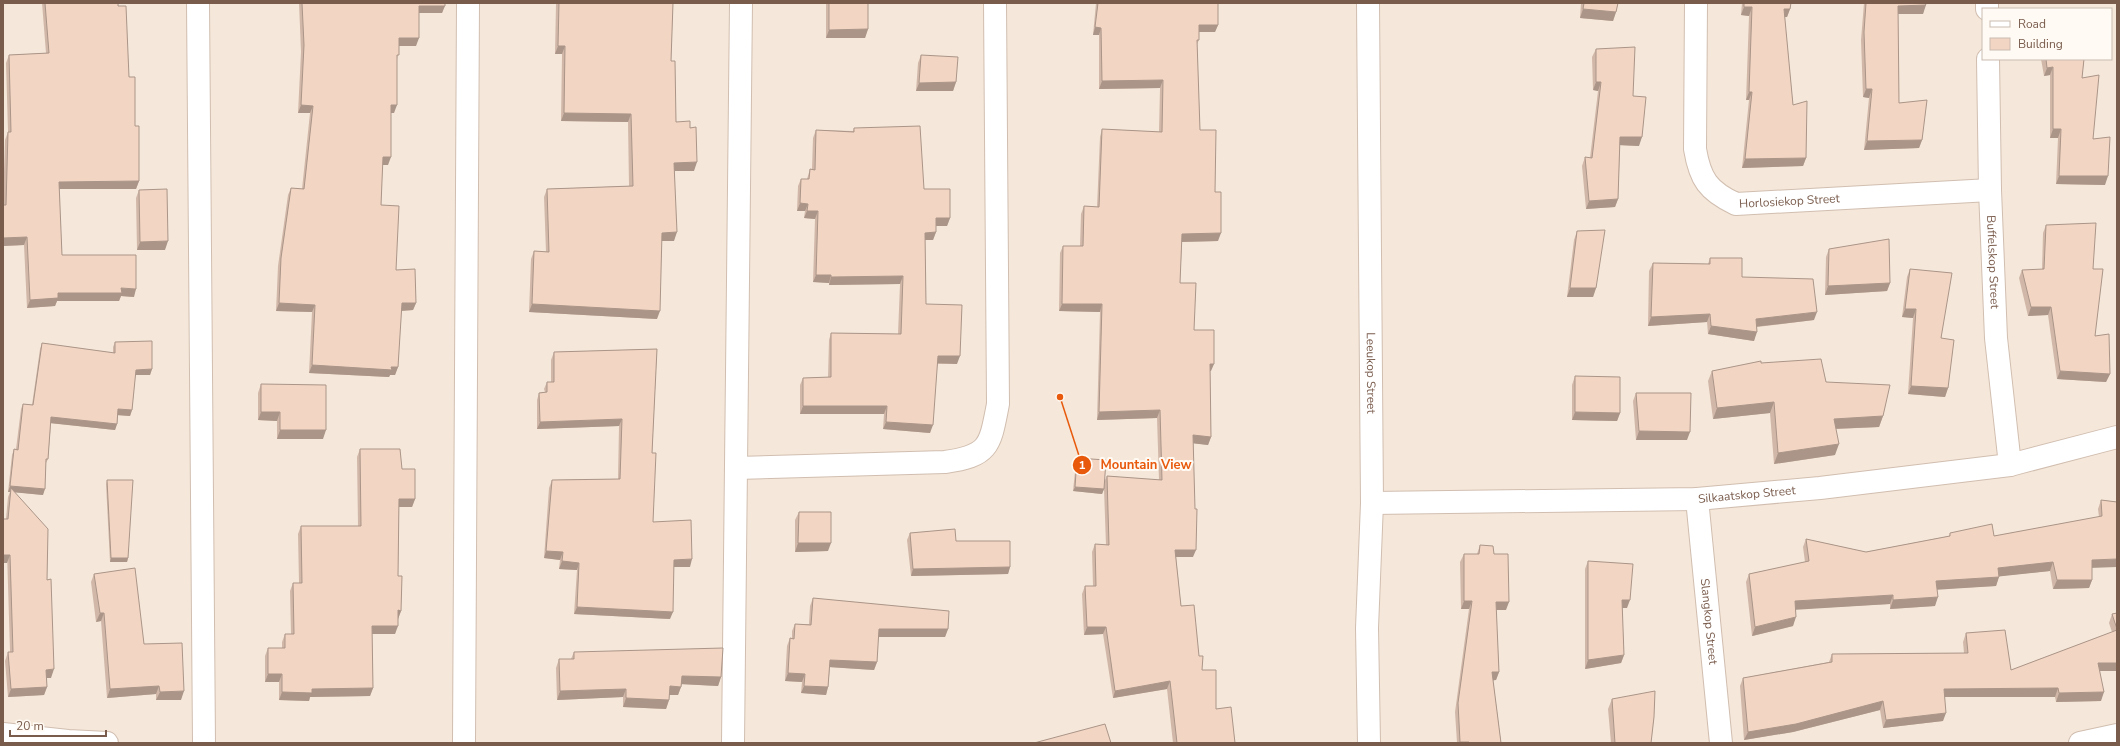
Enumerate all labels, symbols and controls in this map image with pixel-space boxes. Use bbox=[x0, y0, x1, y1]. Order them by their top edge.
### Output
legend bbox=[1982, 8, 2112, 60]
text: Road bbox=[2018, 16, 2046, 32]
text: Building bbox=[2018, 36, 2063, 52]
street label: Horlosiekop Street bbox=[1739, 190, 1841, 212]
street label: Buffelskop Street bbox=[1983, 215, 2003, 310]
street label: Leeukop Street bbox=[1363, 332, 1379, 415]
callout: Mountain View bbox=[1072, 452, 1199, 477]
text: Mountain View bbox=[1100, 456, 1192, 474]
text: 1 bbox=[1078, 457, 1086, 473]
street label: Silkaatskop Street bbox=[1697, 482, 1797, 507]
street label: Slangkop Street bbox=[1697, 578, 1721, 666]
scale bar bbox=[10, 712, 106, 738]
text: 20 m bbox=[16, 718, 44, 734]

